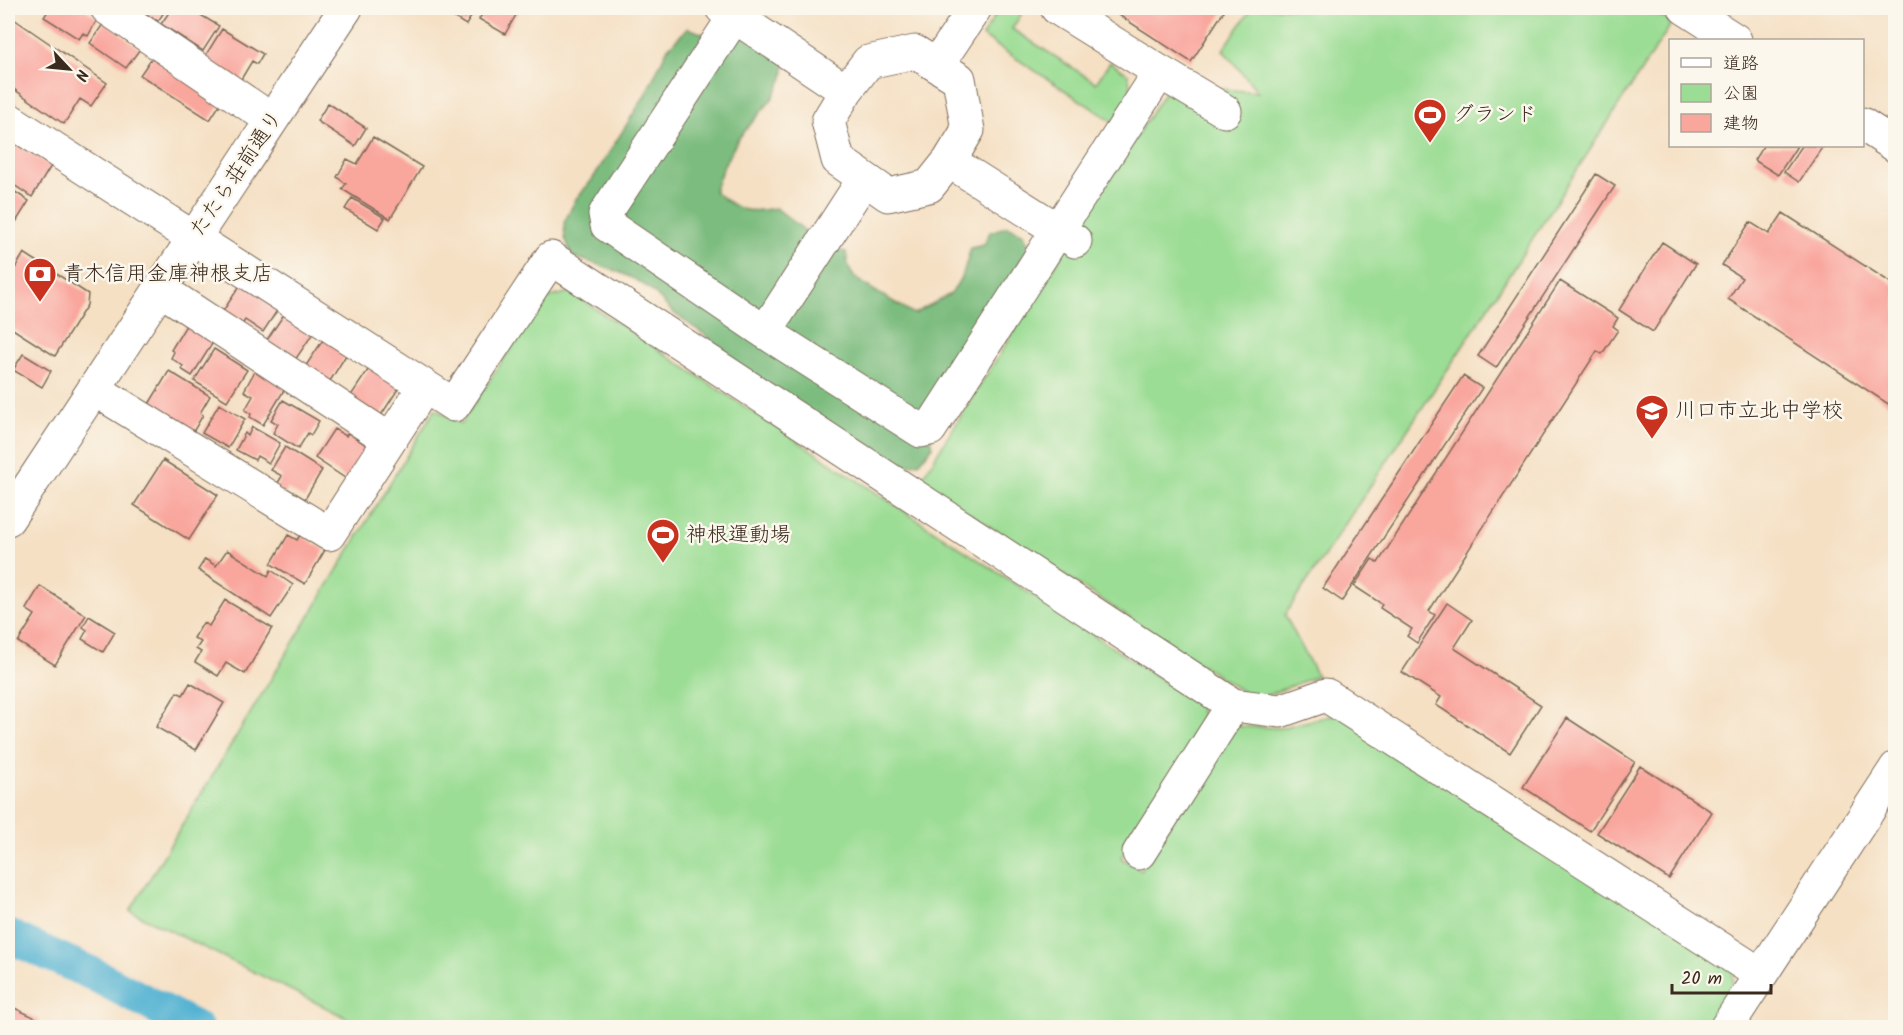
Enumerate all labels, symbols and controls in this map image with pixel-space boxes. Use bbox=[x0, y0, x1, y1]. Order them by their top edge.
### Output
north arrow bbox=[39, 39, 99, 99]
legend bbox=[1669, 39, 1864, 147]
text: 道路 bbox=[1723, 50, 1759, 79]
text: N bbox=[68, 65, 95, 85]
text: 公園 bbox=[1723, 80, 1759, 109]
sports icon: グランド bbox=[1412, 97, 1448, 144]
place label: グランド bbox=[1453, 99, 1537, 132]
street label: たたら荘前通り bbox=[182, 104, 292, 244]
text: 建物 bbox=[1723, 110, 1759, 139]
bank icon: 青木信用金庫神根支店 bbox=[22, 256, 58, 303]
place label: 青木信用金庫神根支店 bbox=[63, 258, 273, 291]
school or university icon: 川口市立北中学校 bbox=[1634, 393, 1670, 440]
place label: 川口市立北中学校 bbox=[1675, 395, 1843, 428]
sports icon: 神根運動場 bbox=[645, 517, 681, 564]
place label: 神根運動場 bbox=[686, 519, 791, 552]
scale bar bbox=[1672, 957, 1771, 995]
text: 20 m bbox=[1681, 965, 1722, 994]

